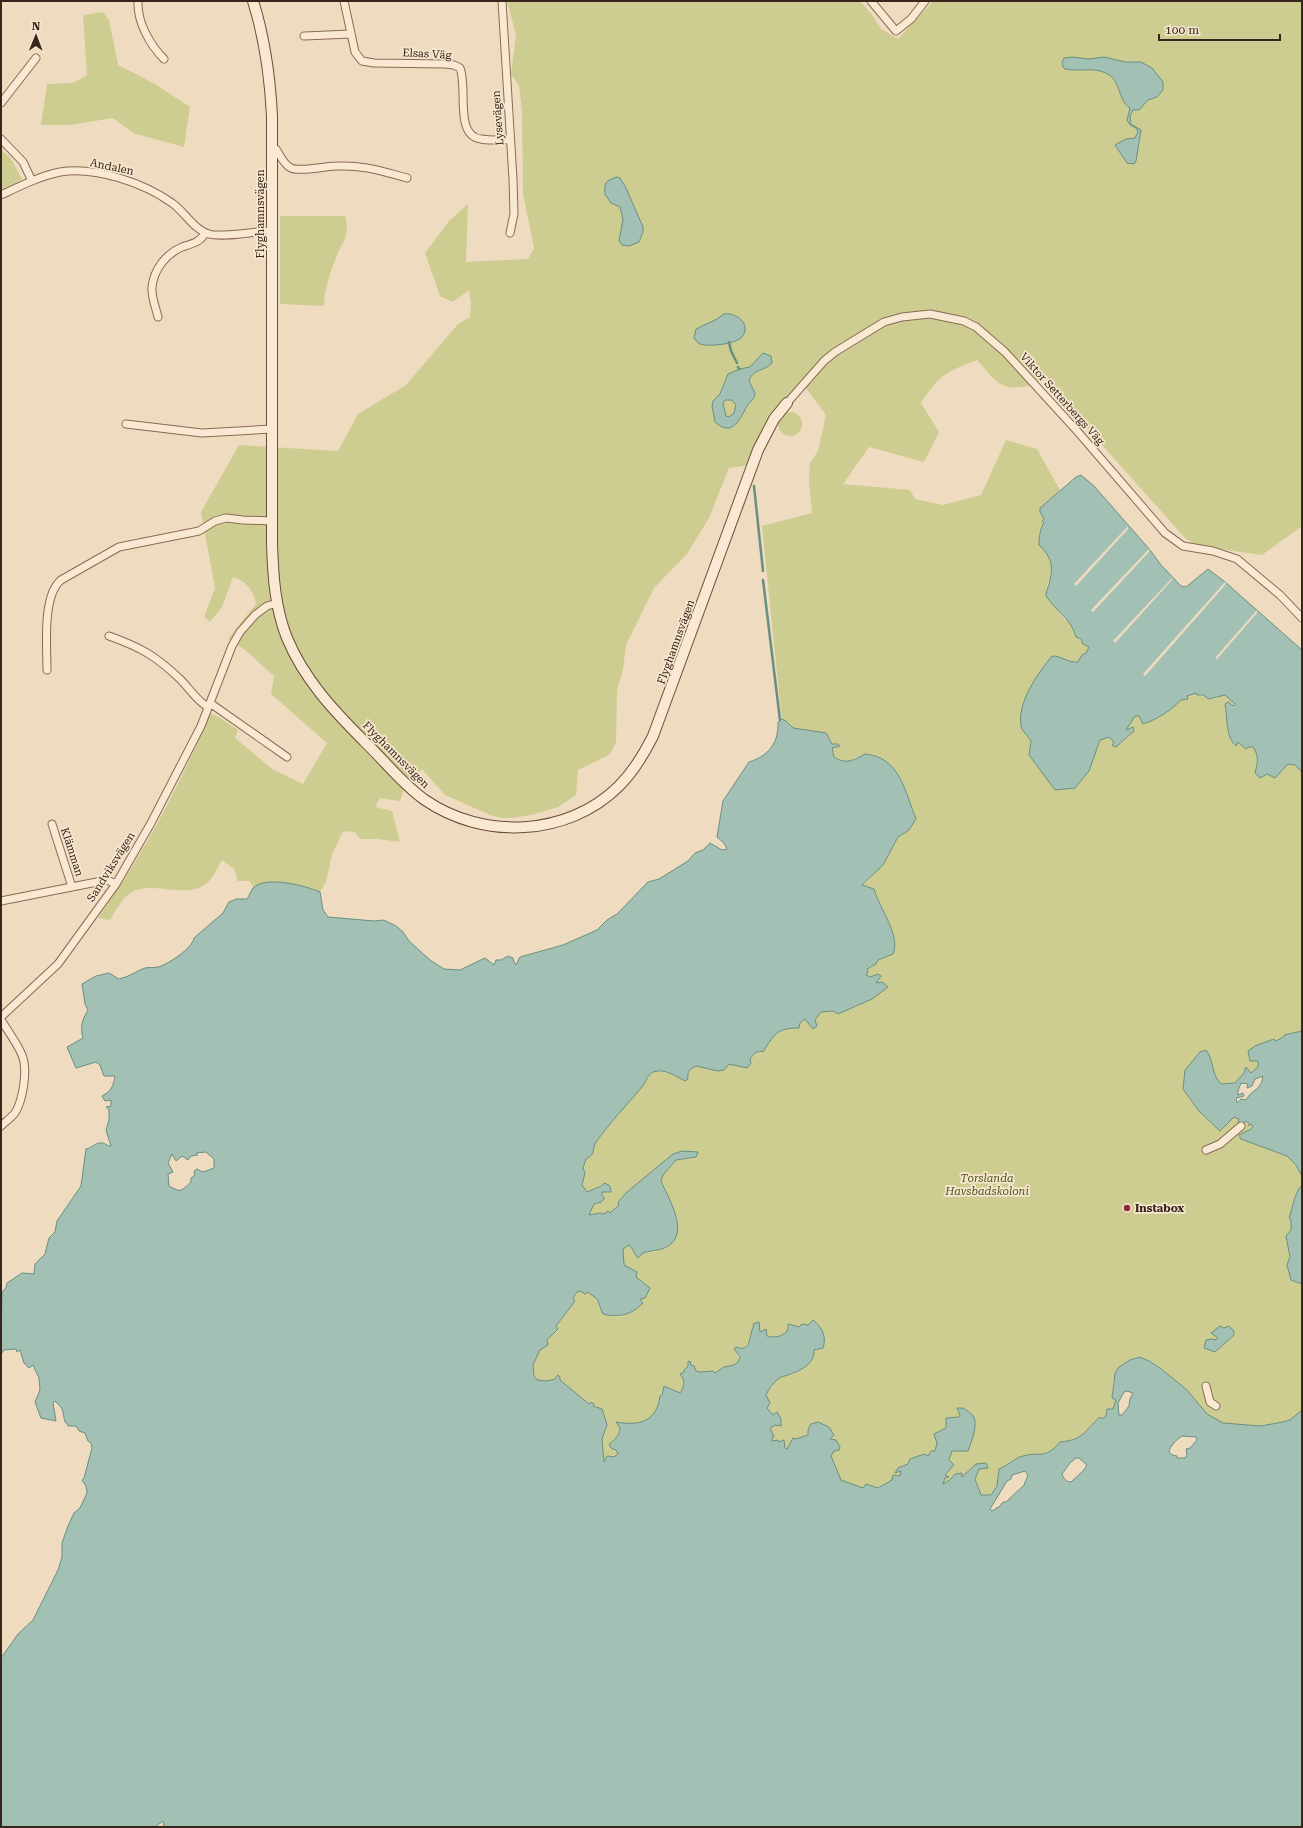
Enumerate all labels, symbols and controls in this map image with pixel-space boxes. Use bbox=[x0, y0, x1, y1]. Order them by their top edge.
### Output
north arrow bbox=[16, 16, 56, 56]
scale bar bbox=[1159, 16, 1280, 42]
text: N bbox=[32, 20, 41, 33]
text: 100 m bbox=[1165, 23, 1199, 37]
street label: Elsas Väg bbox=[402, 46, 453, 62]
street label: Lysevägen bbox=[490, 90, 506, 146]
street label: Andalen bbox=[89, 156, 135, 178]
street label: Flyghamnsvägen bbox=[254, 169, 267, 259]
street label: Viktor Setterbergs Väg bbox=[1017, 350, 1107, 448]
street label: Flyghamnsvägen bbox=[655, 598, 697, 686]
street label: Flyghamnsvägen bbox=[360, 719, 432, 791]
street label: Klämman bbox=[58, 826, 86, 878]
street label: Sandviksvägen bbox=[84, 830, 138, 904]
park label: Torslanda Havsbadskoloni bbox=[944, 1172, 1029, 1198]
place label: Instabox bbox=[1135, 1202, 1185, 1215]
marker: Instabox bbox=[1122, 1203, 1132, 1213]

